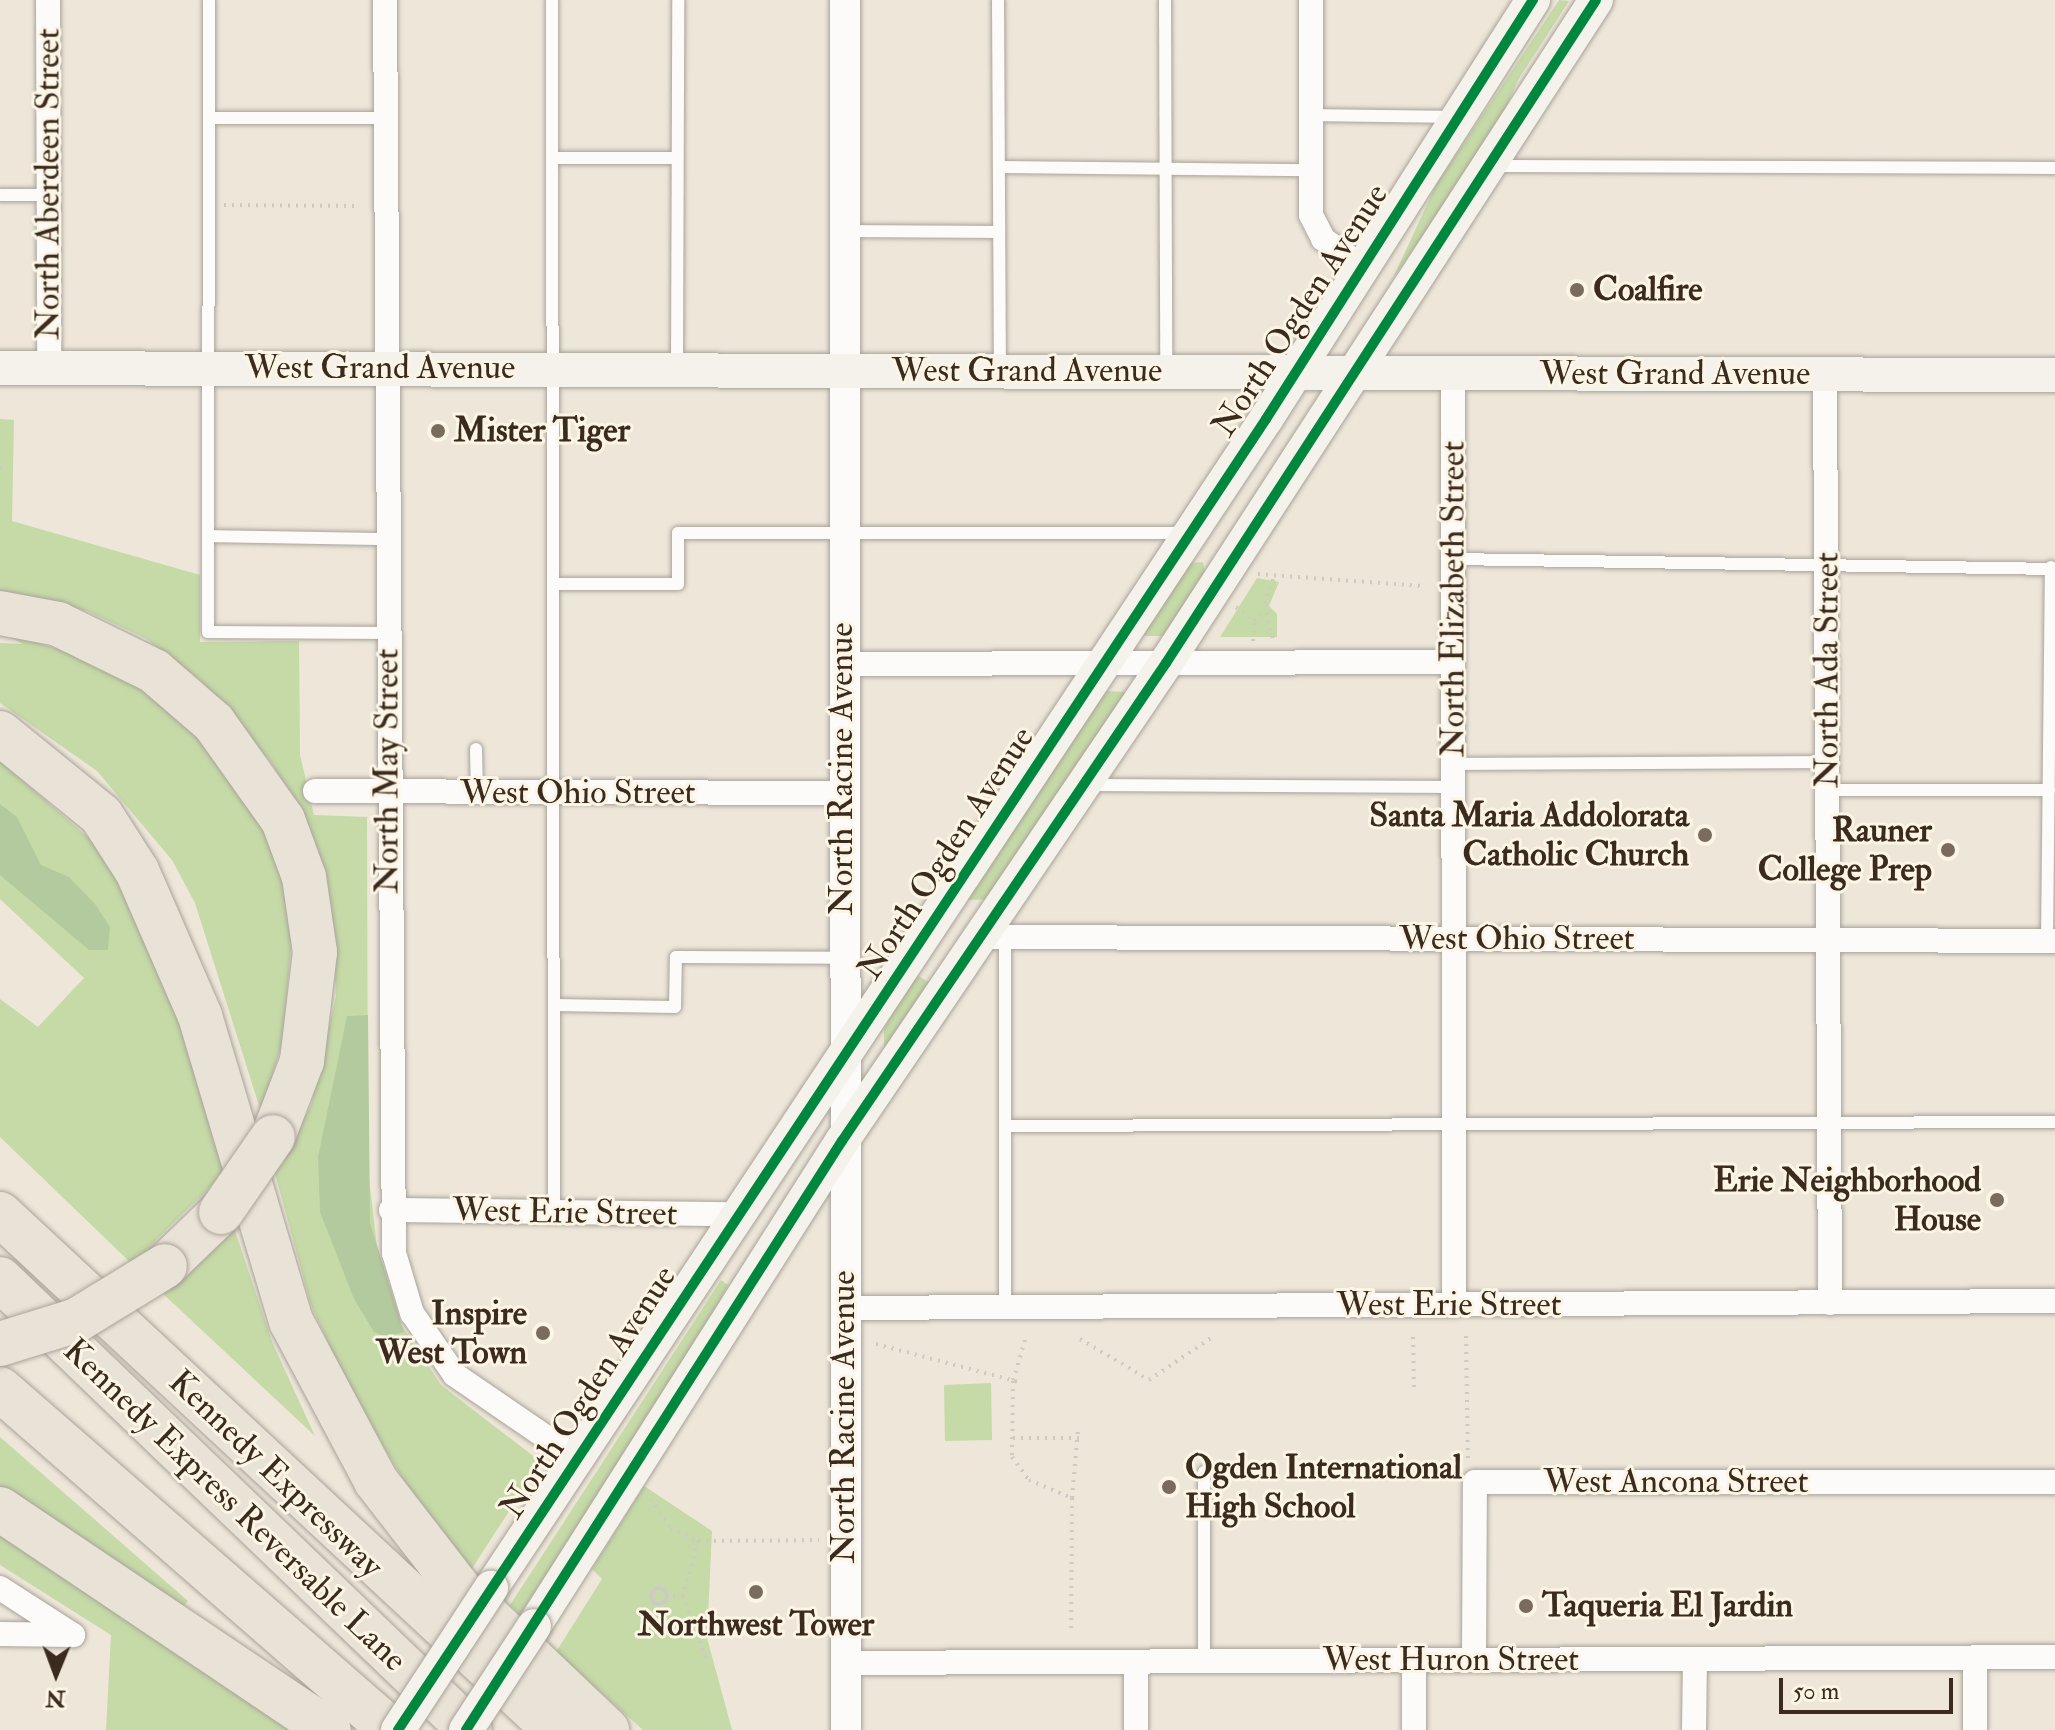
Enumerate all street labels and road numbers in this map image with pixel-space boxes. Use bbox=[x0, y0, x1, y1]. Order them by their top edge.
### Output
street label: North Aberdeen Street bbox=[28, 28, 68, 340]
street label: North Ogden Avenue bbox=[1203, 176, 1397, 444]
street label: West Grand Avenue bbox=[245, 348, 515, 388]
street label: West Grand Avenue bbox=[892, 351, 1162, 391]
street label: West Grand Avenue bbox=[1540, 354, 1810, 394]
street label: North Elizabeth Street bbox=[1433, 441, 1473, 757]
street label: North Ada Street bbox=[1807, 552, 1847, 788]
street label: North Racine Avenue bbox=[822, 622, 862, 916]
street label: North May Street bbox=[367, 648, 407, 894]
street label: North Ogden Avenue bbox=[849, 719, 1043, 987]
street label: West Ohio Street bbox=[460, 773, 696, 813]
street label: West Ohio Street bbox=[1399, 919, 1635, 959]
street label: West Erie Street bbox=[452, 1190, 678, 1234]
street label: North Ogden Avenue bbox=[491, 1258, 685, 1526]
street label: North Racine Avenue bbox=[824, 1270, 864, 1564]
street label: West Erie Street bbox=[1337, 1285, 1561, 1325]
street label: Kennedy Express Reversable Lane bbox=[55, 1330, 415, 1680]
street label: Kennedy Expressway bbox=[160, 1361, 392, 1587]
street label: West Ancona Street bbox=[1543, 1462, 1809, 1502]
street label: West Huron Street bbox=[1323, 1640, 1579, 1680]

